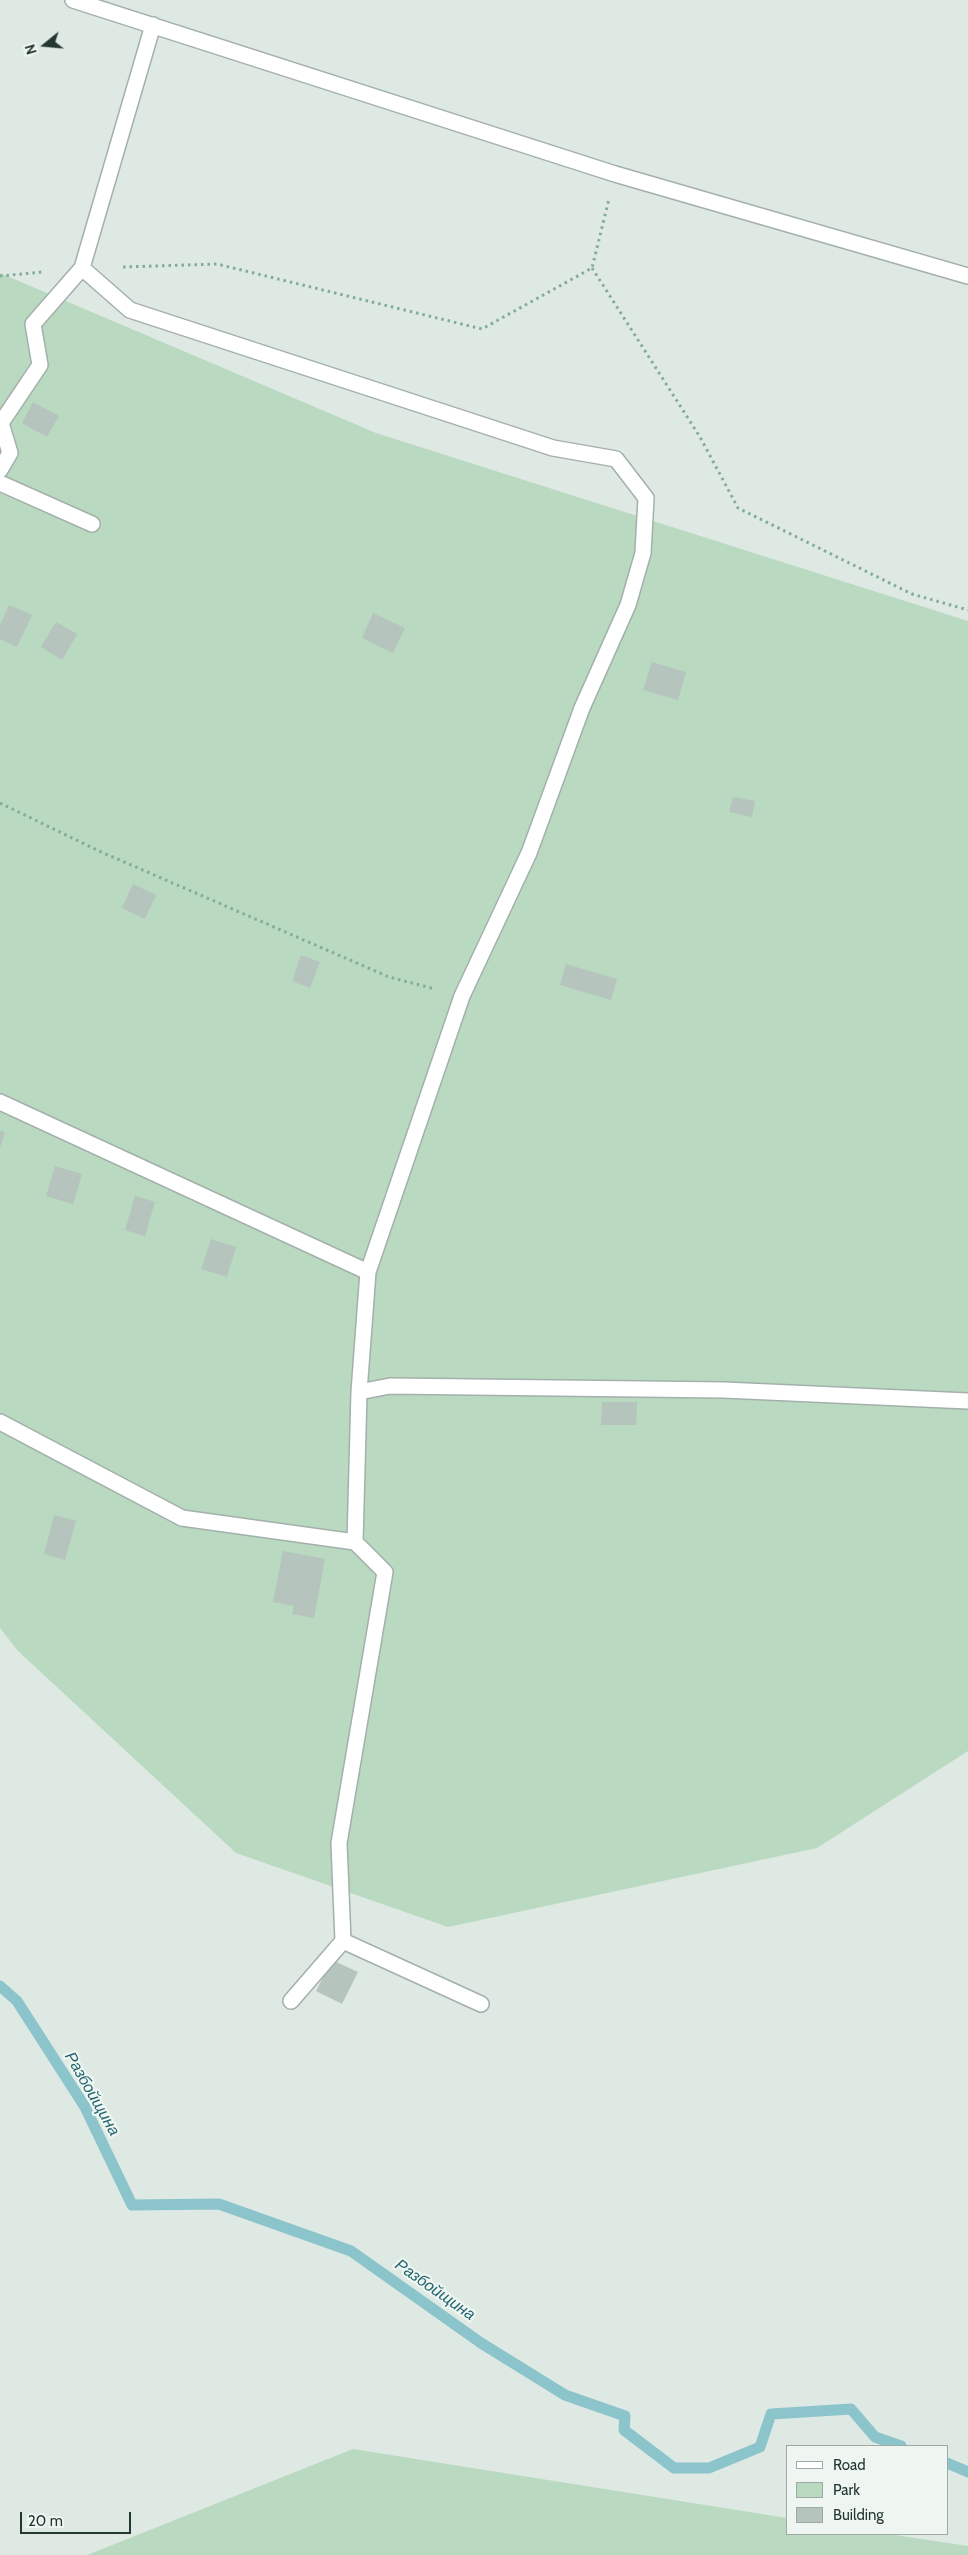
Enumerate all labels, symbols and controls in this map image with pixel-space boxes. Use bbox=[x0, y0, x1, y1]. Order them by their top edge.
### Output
north arrow bbox=[20, 20, 70, 70]
text: N bbox=[21, 42, 41, 57]
water label: Разбойщина bbox=[60, 2049, 124, 2139]
water label: Разбойщина bbox=[391, 2255, 479, 2325]
legend bbox=[786, 2445, 948, 2535]
text: Road bbox=[833, 2456, 866, 2474]
text: Park bbox=[833, 2481, 860, 2499]
scale bar bbox=[22, 2502, 134, 2534]
text: Building bbox=[833, 2506, 884, 2524]
text: 20 m bbox=[28, 2512, 63, 2530]

